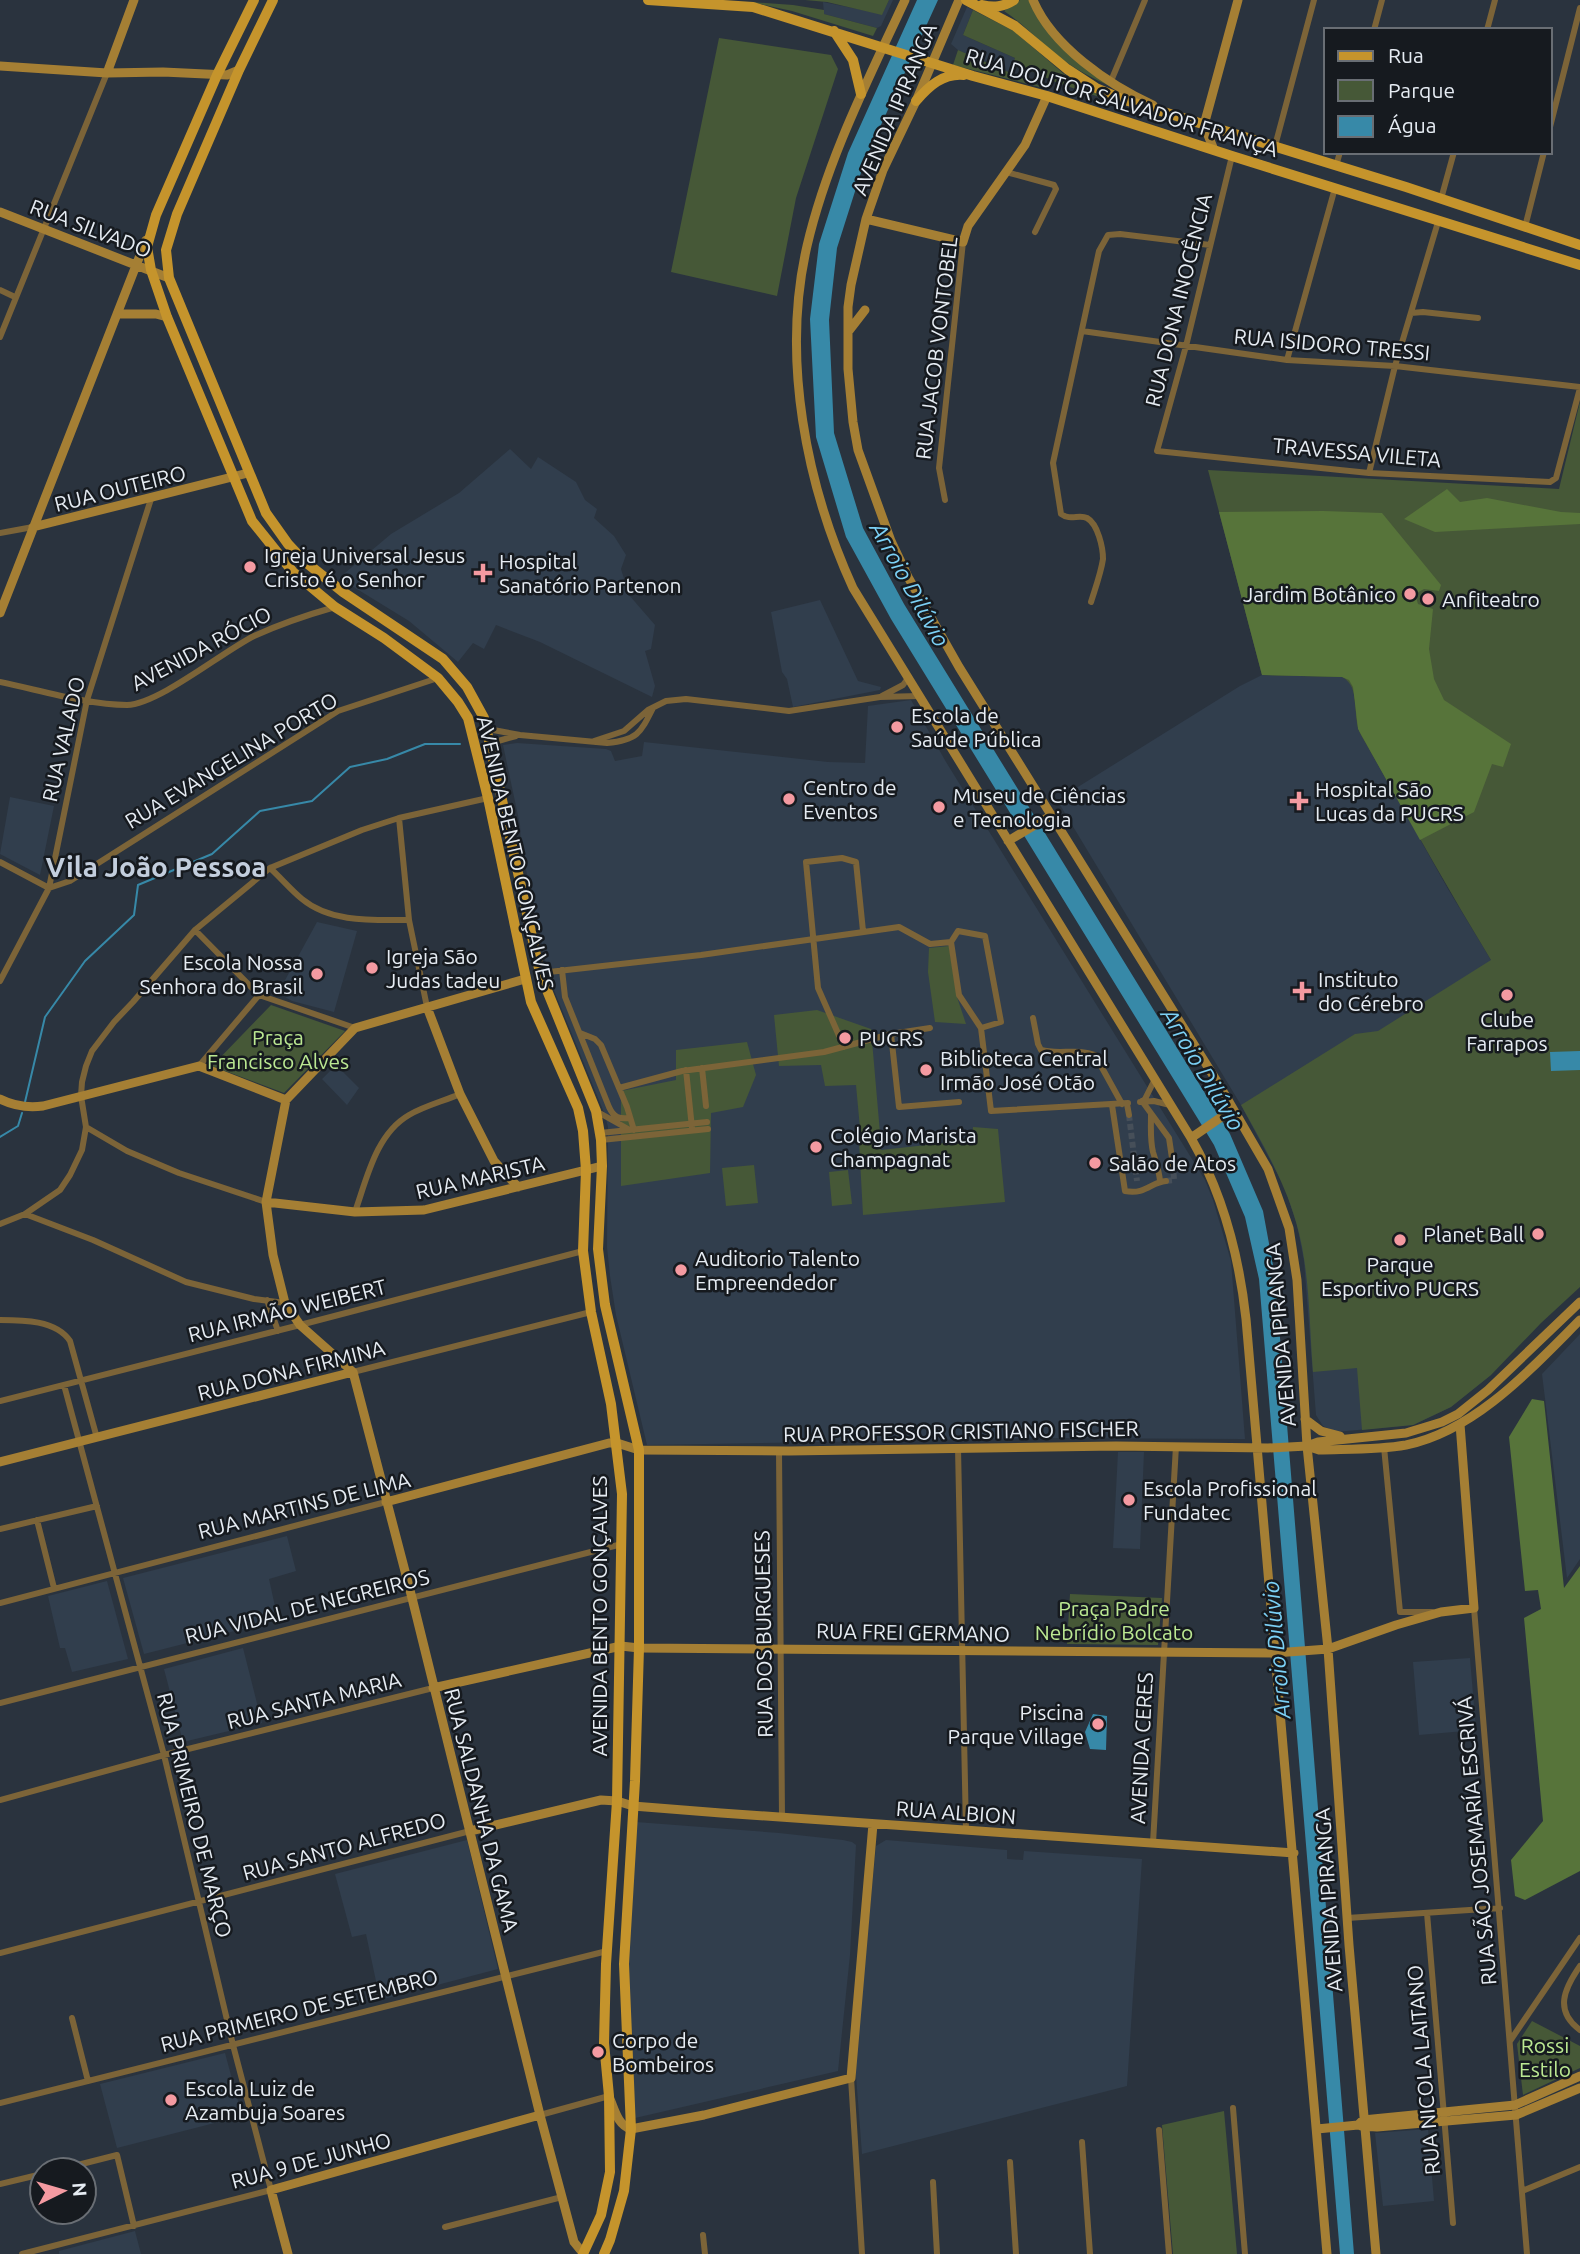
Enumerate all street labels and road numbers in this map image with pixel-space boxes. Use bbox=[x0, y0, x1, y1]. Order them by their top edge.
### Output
street label: AVENIDA IPIRANGA bbox=[847, 19, 941, 199]
street label: RUA DOUTOR SALVADOR FRANÇA bbox=[963, 43, 1282, 161]
street label: RUA DONA INOCÊNCIA bbox=[1140, 191, 1216, 409]
street label: RUA SILVADO bbox=[27, 194, 155, 262]
street label: RUA JACOB VONTOBEL bbox=[910, 235, 962, 461]
street label: RUA ISIDORO TRESSI bbox=[1233, 323, 1431, 365]
street label: TRAVESSA VILETA bbox=[1272, 433, 1442, 471]
street label: RUA OUTEIRO bbox=[52, 460, 188, 516]
street label: AVENIDA RÓCIO bbox=[127, 601, 275, 695]
street label: RUA VALADO bbox=[37, 674, 89, 804]
street label: RUA EVANGELINA PORTO bbox=[121, 687, 341, 833]
street label: AVENIDA BENTO GONÇALVES bbox=[473, 713, 559, 993]
street label: RUA MARISTA bbox=[413, 1150, 547, 1203]
street label: AVENIDA IPIRANGA bbox=[1260, 1242, 1300, 1428]
street label: RUA IRMÃO WEIBERT bbox=[185, 1274, 389, 1346]
street label: RUA DONA FIRMINA bbox=[195, 1335, 387, 1405]
street label: RUA PROFESSOR CRISTIANO FISCHER bbox=[783, 1416, 1139, 1446]
street label: RUA MARTINS DE LIMA bbox=[195, 1467, 413, 1543]
street label: AVENIDA BENTO GONÇALVES bbox=[587, 1476, 611, 1756]
street label: RUA DOS BURGUESES bbox=[749, 1530, 777, 1738]
street label: RUA VIDAL DE NEGREIROS bbox=[182, 1564, 432, 1648]
street label: RUA FREI GERMANO bbox=[816, 1618, 1010, 1646]
street label: RUA SANTA MARIA bbox=[224, 1667, 404, 1733]
street label: AVENIDA CERES bbox=[1125, 1672, 1157, 1824]
street label: RUA SALDANHA DA GAMA bbox=[440, 1686, 524, 1935]
street label: RUA PRIMEIRO DE MARÇO bbox=[153, 1690, 237, 1940]
street label: RUA SÃO JOSEMARÍA ESCRIVÁ bbox=[1451, 1695, 1501, 1986]
street label: RUA ALBION bbox=[895, 1796, 1017, 1828]
street label: RUA SANTO ALFREDO bbox=[240, 1807, 448, 1885]
street label: AVENIDA IPIRANGA bbox=[1310, 1807, 1346, 1993]
street label: RUA PRIMEIRO DE SETEMBRO bbox=[158, 1964, 440, 2056]
street label: RUA NICOLA LAITANO bbox=[1402, 1964, 1444, 2176]
street label: RUA 9 DE JUNHO bbox=[228, 2127, 394, 2193]

